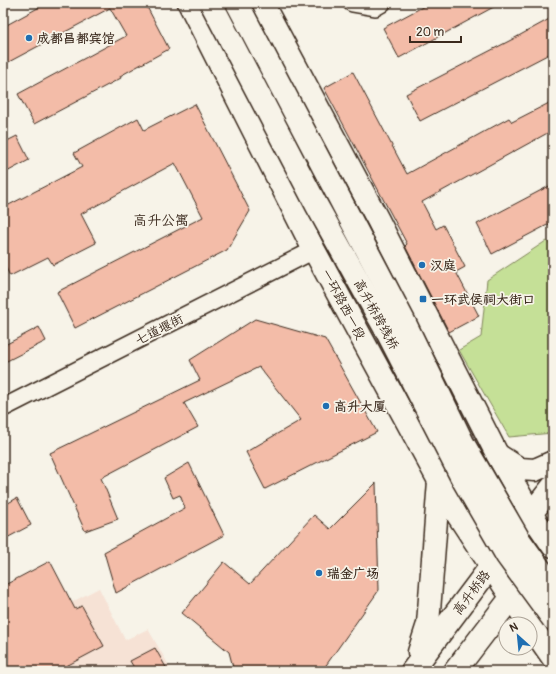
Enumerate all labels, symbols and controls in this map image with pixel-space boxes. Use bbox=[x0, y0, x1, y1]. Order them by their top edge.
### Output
scale bar bbox=[410, 18, 461, 44]
text: 20 m bbox=[416, 25, 445, 40]
place label: 成都昌都宾馆 bbox=[37, 31, 115, 47]
marker: 成都昌都宾馆 bbox=[24, 33, 34, 43]
district label: 高升公寓 bbox=[133, 212, 189, 229]
place label: 汉庭 bbox=[430, 258, 456, 274]
marker: 汉庭 bbox=[417, 260, 427, 270]
street label: 一环路西一段 bbox=[318, 266, 368, 343]
street label: 高升桥跨线桥 bbox=[350, 276, 402, 352]
place label: 一环武侯祠大街口 bbox=[431, 292, 535, 308]
marker: 一环武侯祠大街口 bbox=[418, 294, 428, 304]
street label: 七道堰街 bbox=[133, 311, 186, 349]
place label: 高升大厦 bbox=[334, 399, 386, 415]
marker: 高升大厦 bbox=[321, 401, 331, 411]
place label: 瑞金广场 bbox=[327, 566, 379, 582]
street label: 高升桥路 bbox=[450, 567, 494, 618]
marker: 瑞金广场 bbox=[314, 568, 324, 578]
north arrow bbox=[498, 616, 538, 656]
text: N bbox=[507, 620, 520, 635]

